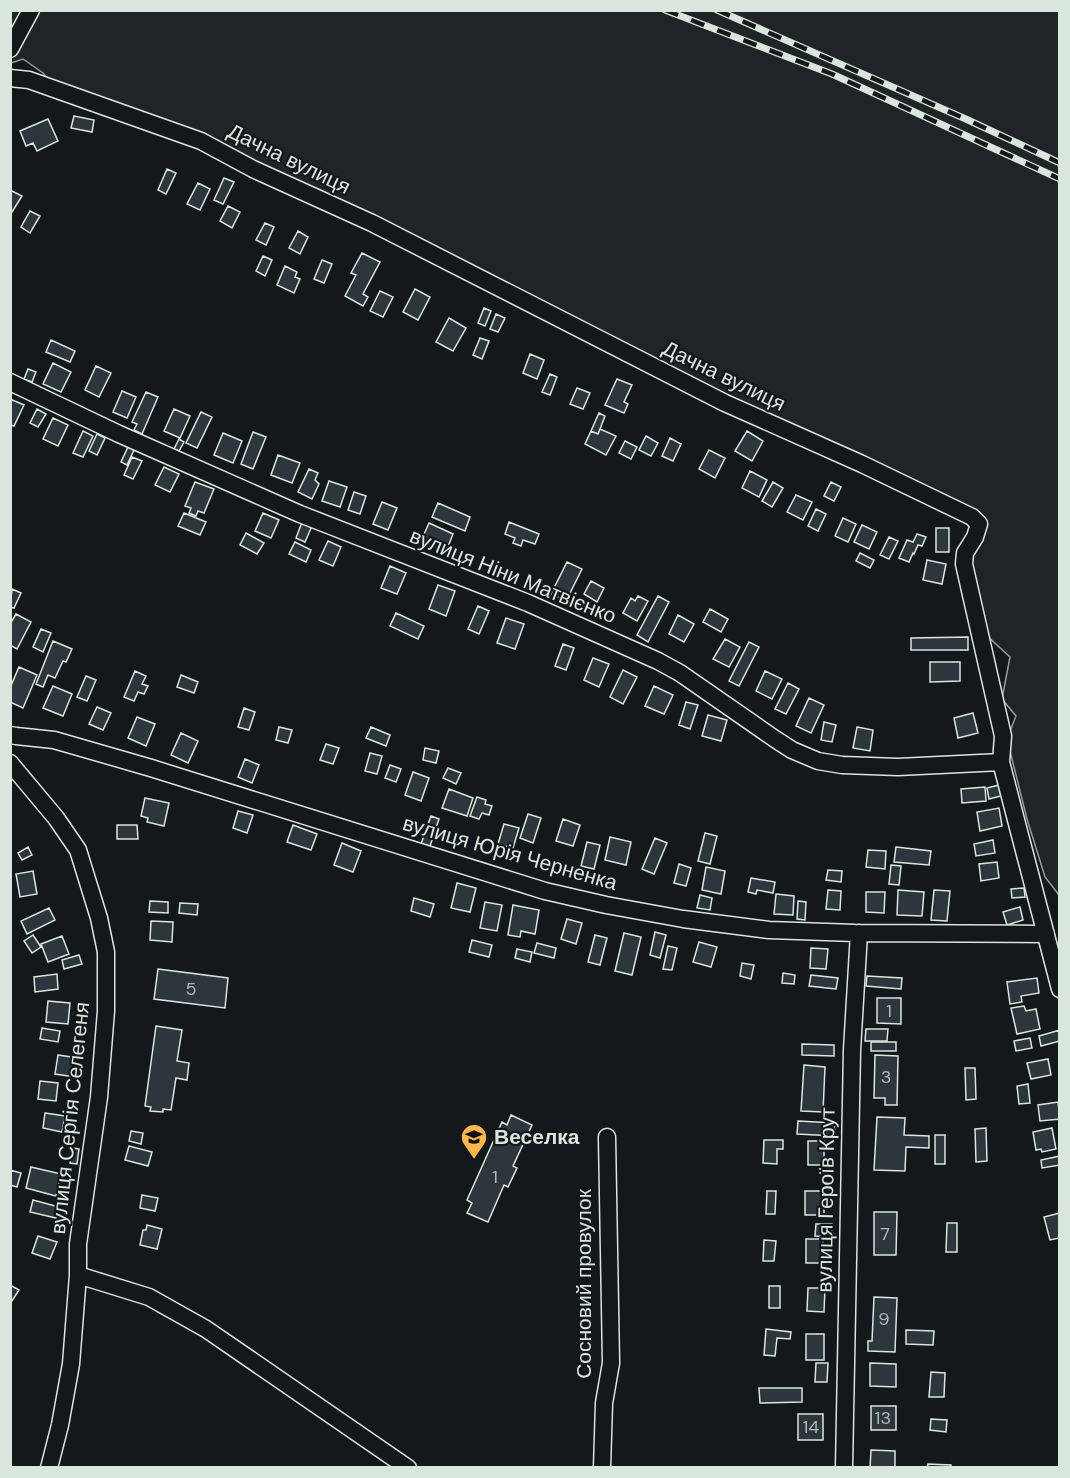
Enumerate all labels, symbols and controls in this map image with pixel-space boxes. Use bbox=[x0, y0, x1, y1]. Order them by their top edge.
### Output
street label: Дачна вулиця bbox=[223, 117, 355, 201]
street label: Дачна вулиця bbox=[658, 334, 790, 418]
street label: вулиця Ніни Матвієнко bbox=[406, 522, 620, 630]
street label: вулиця Юрія Черненка bbox=[400, 809, 621, 897]
house number: 5 bbox=[186, 977, 196, 1001]
house number: 1 bbox=[886, 999, 892, 1023]
street label: вулиця Сергія Селегеня bbox=[44, 1000, 96, 1236]
house number: 3 bbox=[881, 1065, 891, 1089]
street label: вулиця Героїв Крут bbox=[810, 1107, 842, 1293]
school or university icon: Веселка bbox=[459, 1122, 489, 1160]
place label: Веселка bbox=[494, 1123, 580, 1151]
house number: 1 bbox=[492, 1165, 498, 1189]
street label: Сосновий провулок bbox=[570, 1188, 598, 1379]
house number: 7 bbox=[880, 1222, 890, 1246]
house number: 9 bbox=[878, 1307, 890, 1331]
house number: 13 bbox=[875, 1406, 891, 1430]
house number: 14 bbox=[803, 1415, 819, 1439]

